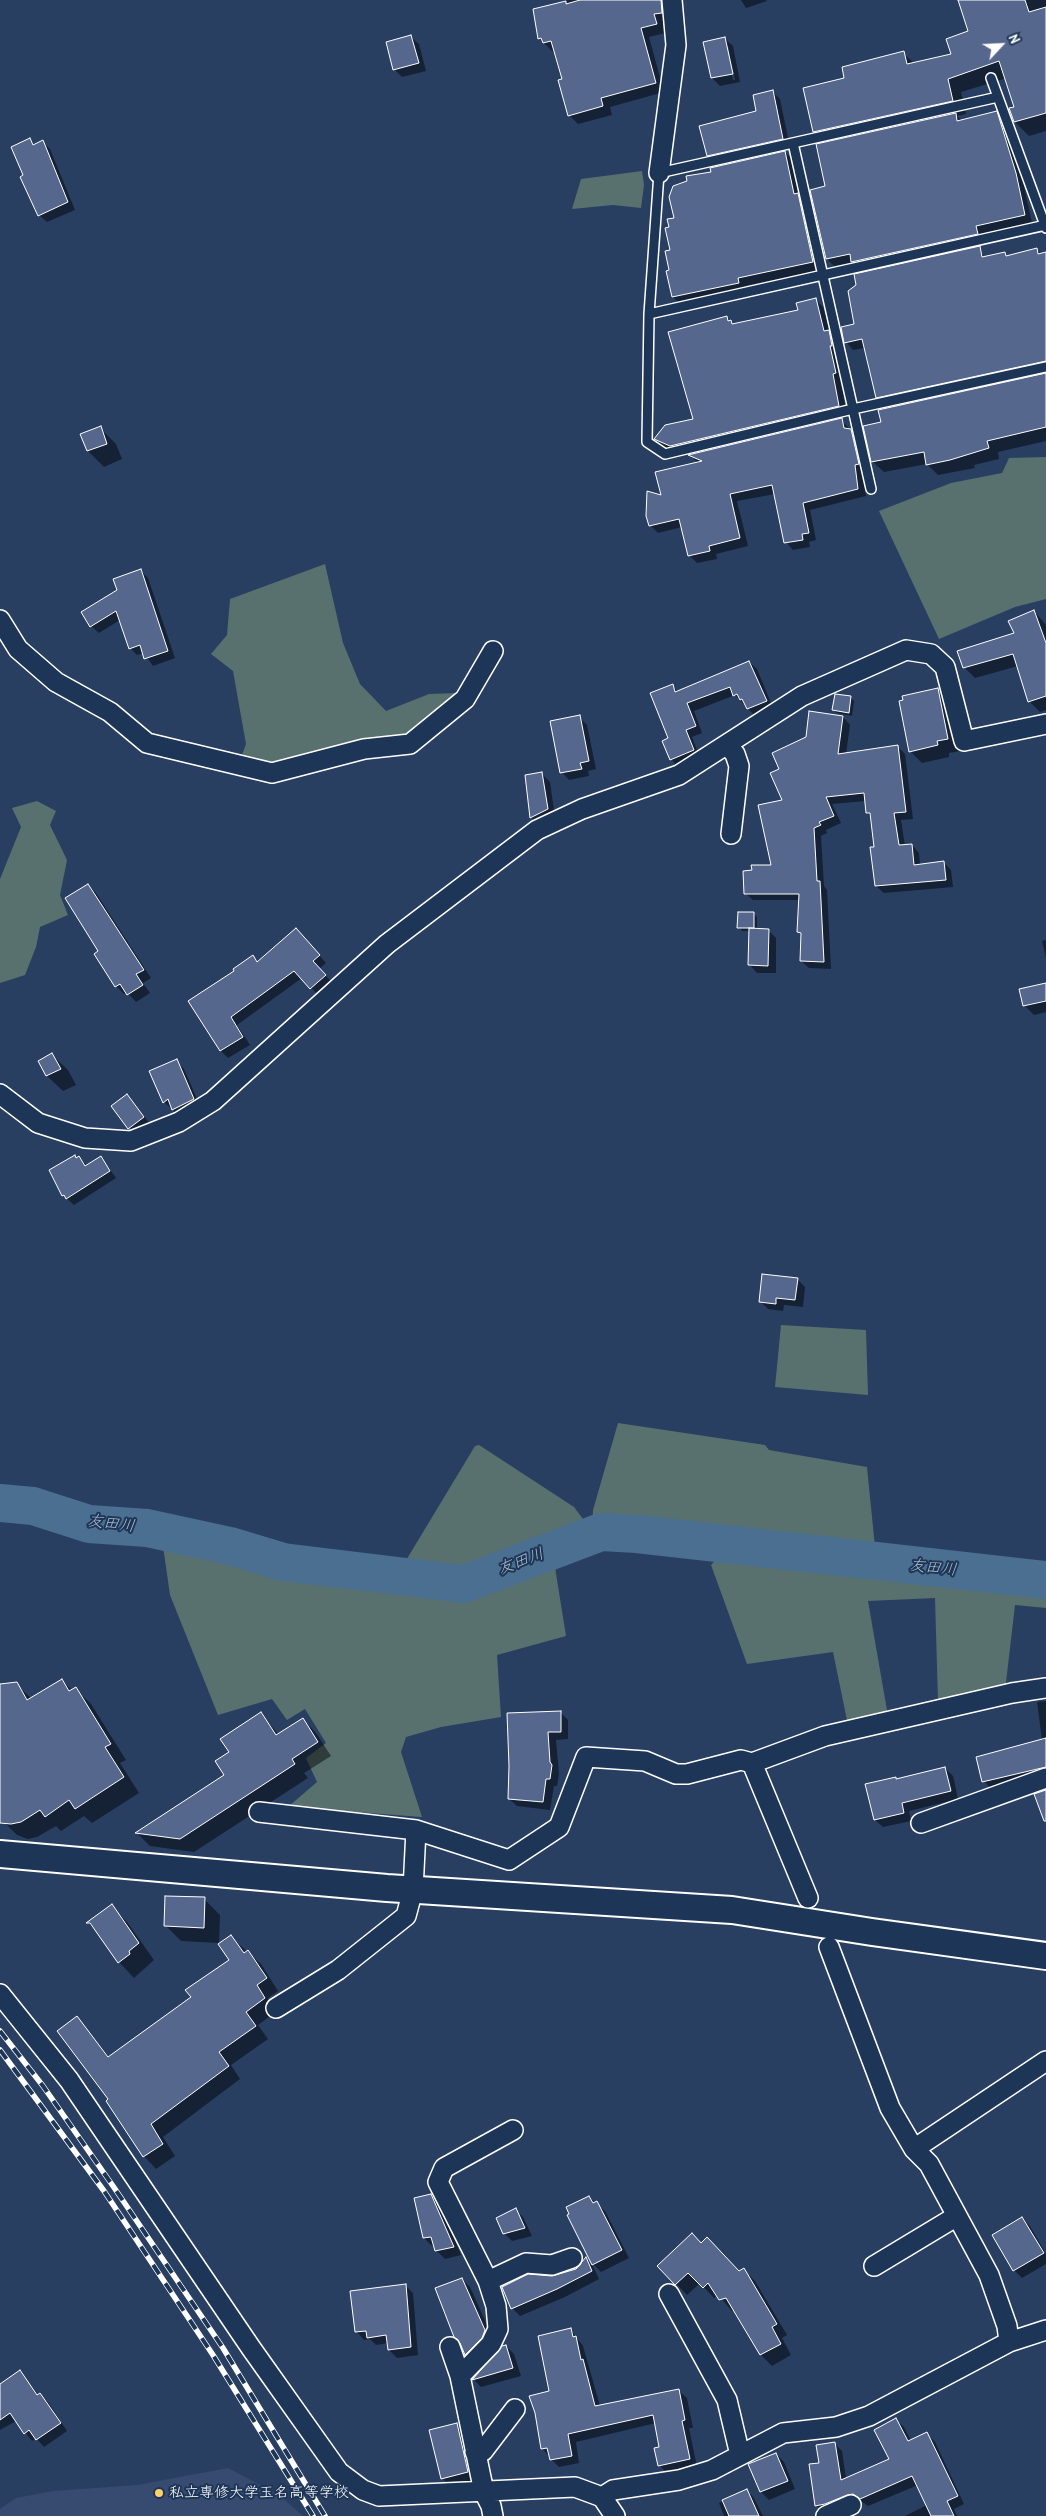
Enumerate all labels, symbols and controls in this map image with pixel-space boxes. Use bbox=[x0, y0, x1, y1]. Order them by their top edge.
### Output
north arrow bbox=[976, 20, 1026, 70]
text: N bbox=[1005, 31, 1025, 46]
water label: 友田川 bbox=[86, 1512, 136, 1536]
water label: 友田川 bbox=[495, 1544, 547, 1580]
water label: 友田川 bbox=[908, 1556, 958, 1580]
place label: 私立専修大学玉名高等学校 bbox=[169, 2484, 349, 2502]
marker: 私立専修大学玉名高等学校 bbox=[153, 2487, 165, 2499]

